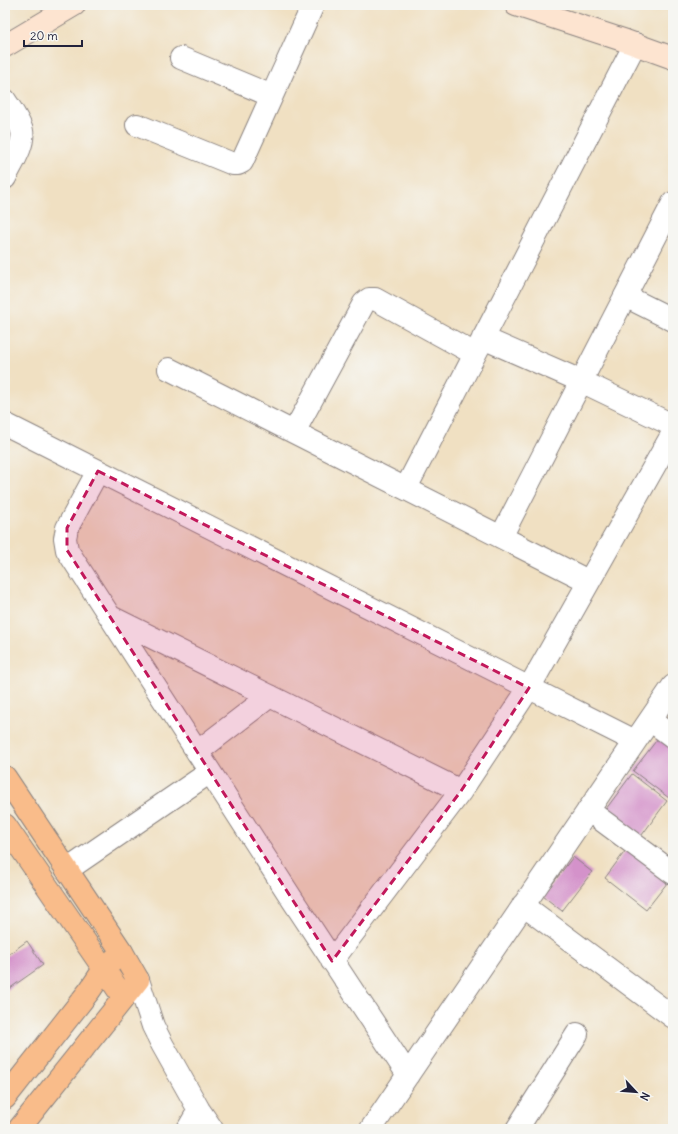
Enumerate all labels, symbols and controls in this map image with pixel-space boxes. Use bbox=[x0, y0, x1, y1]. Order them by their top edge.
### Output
scale bar bbox=[24, 22, 82, 48]
text: 20 m bbox=[30, 28, 58, 43]
north arrow bbox=[616, 1072, 656, 1112]
text: N bbox=[637, 1090, 653, 1103]

